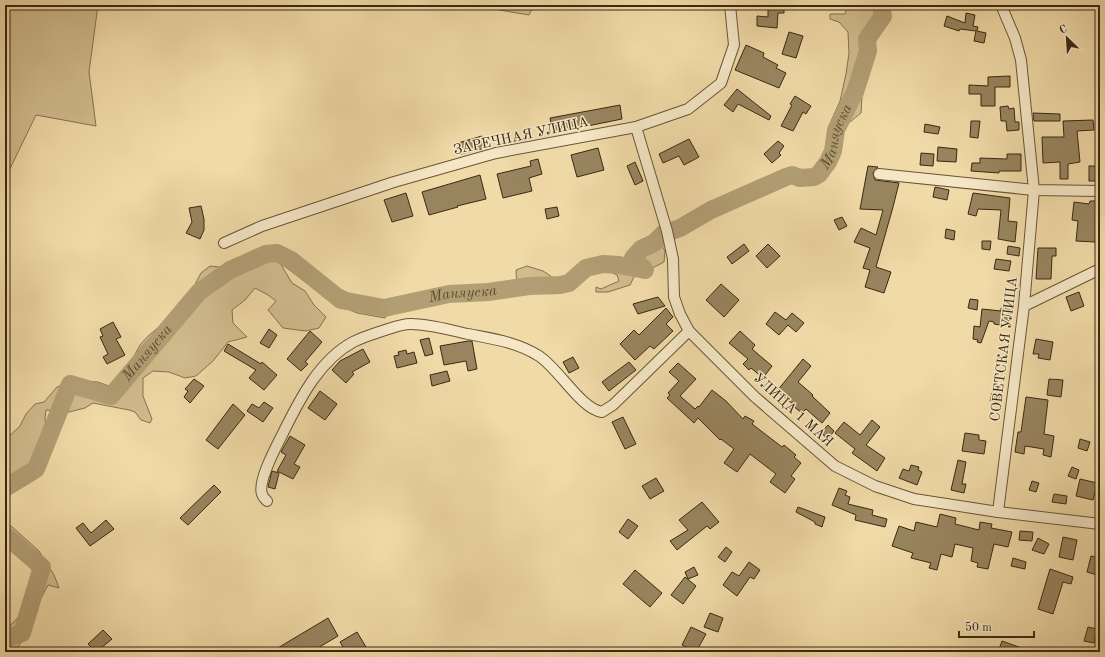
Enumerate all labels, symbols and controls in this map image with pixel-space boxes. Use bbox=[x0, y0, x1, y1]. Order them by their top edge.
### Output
north arrow bbox=[1047, 18, 1087, 58]
text: С bbox=[1058, 24, 1069, 37]
water label: Маняуска bbox=[817, 102, 855, 173]
street label: ЗАРЕЧНАЯ УЛИЦА bbox=[452, 115, 590, 157]
street label: СОВЕТСКАЯ УЛИЦА bbox=[988, 275, 1020, 422]
water label: Маняуска bbox=[426, 283, 498, 306]
water label: Маняуска bbox=[119, 322, 175, 385]
street label: УЛИЦА 1 МАЯ bbox=[750, 371, 836, 449]
scale bar bbox=[959, 613, 1034, 639]
text: 50 m bbox=[965, 621, 992, 634]

